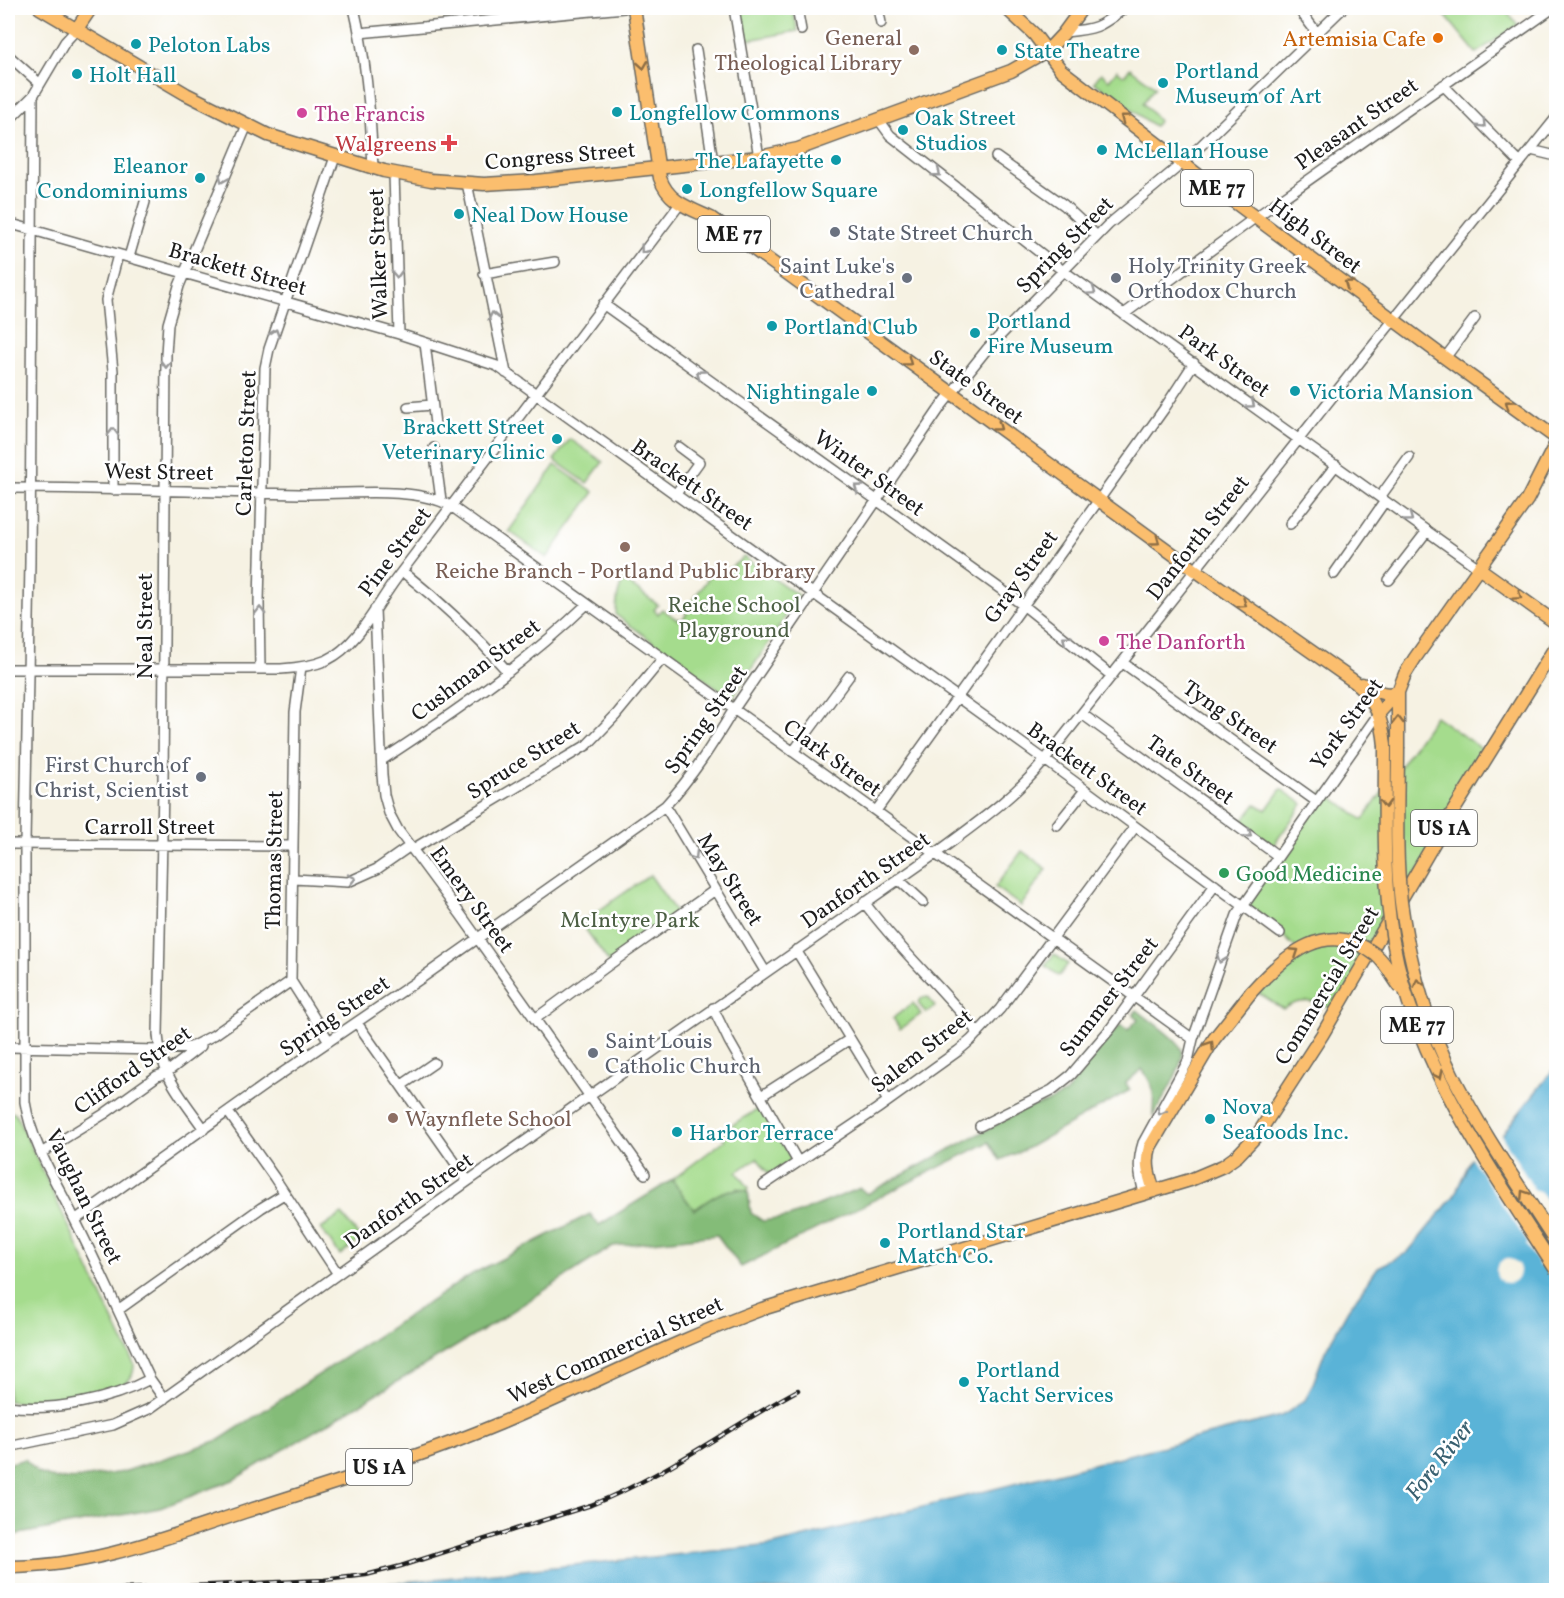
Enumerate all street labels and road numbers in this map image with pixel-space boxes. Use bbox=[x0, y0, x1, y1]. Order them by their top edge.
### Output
street label: Pleasant Street bbox=[1290, 71, 1426, 179]
street label: Congress Street bbox=[484, 135, 637, 180]
road number: ME 77 bbox=[1181, 170, 1253, 206]
street label: Walker Street bbox=[362, 187, 397, 320]
street label: Spring Street bbox=[1010, 190, 1122, 302]
street label: High Street bbox=[1261, 192, 1368, 283]
road number: ME 77 bbox=[698, 216, 770, 252]
street label: Brackett Street bbox=[165, 236, 310, 305]
street label: Park Street bbox=[1171, 318, 1276, 406]
street label: State Street bbox=[922, 343, 1030, 433]
street label: Carleton Street bbox=[229, 369, 266, 517]
street label: Winter Street bbox=[807, 423, 931, 525]
street label: Brackett Street bbox=[624, 432, 759, 540]
street label: West Street bbox=[104, 457, 214, 490]
street label: Danforth Street bbox=[1140, 469, 1258, 608]
street label: Pine Street bbox=[352, 501, 440, 604]
street label: Gray Street bbox=[977, 524, 1067, 631]
street label: Neal Street bbox=[131, 573, 162, 679]
street label: Cushman Street bbox=[405, 612, 548, 730]
street label: Spring Street bbox=[658, 659, 756, 781]
street label: York Street bbox=[1304, 672, 1392, 777]
street label: Tyng Street bbox=[1176, 674, 1284, 762]
street label: Clark Street bbox=[776, 713, 887, 806]
street label: Spruce Street bbox=[462, 714, 587, 808]
street label: Brackett Street bbox=[1020, 716, 1154, 825]
street label: Tate Street bbox=[1139, 728, 1240, 814]
street label: Thomas Street bbox=[259, 790, 292, 930]
road number: US 1A bbox=[1411, 810, 1477, 846]
street label: Carroll Street bbox=[85, 813, 216, 844]
street label: Danforth Street bbox=[795, 825, 938, 937]
street label: May Street bbox=[688, 828, 770, 933]
street label: Emery Street bbox=[422, 841, 521, 961]
street label: Commercial Street bbox=[1268, 901, 1388, 1072]
street label: Summer Street bbox=[1053, 931, 1167, 1064]
street label: Spring Street bbox=[274, 969, 397, 1065]
street label: Salem Street bbox=[865, 1002, 980, 1102]
road number: ME 77 bbox=[1381, 1007, 1453, 1043]
street label: Clifford Street bbox=[68, 1019, 199, 1123]
street label: Vaughan Street bbox=[37, 1124, 129, 1270]
street label: Danforth Street bbox=[338, 1146, 481, 1258]
street label: West Commercial Street bbox=[503, 1290, 729, 1413]
road number: US 1A bbox=[346, 1449, 412, 1485]

